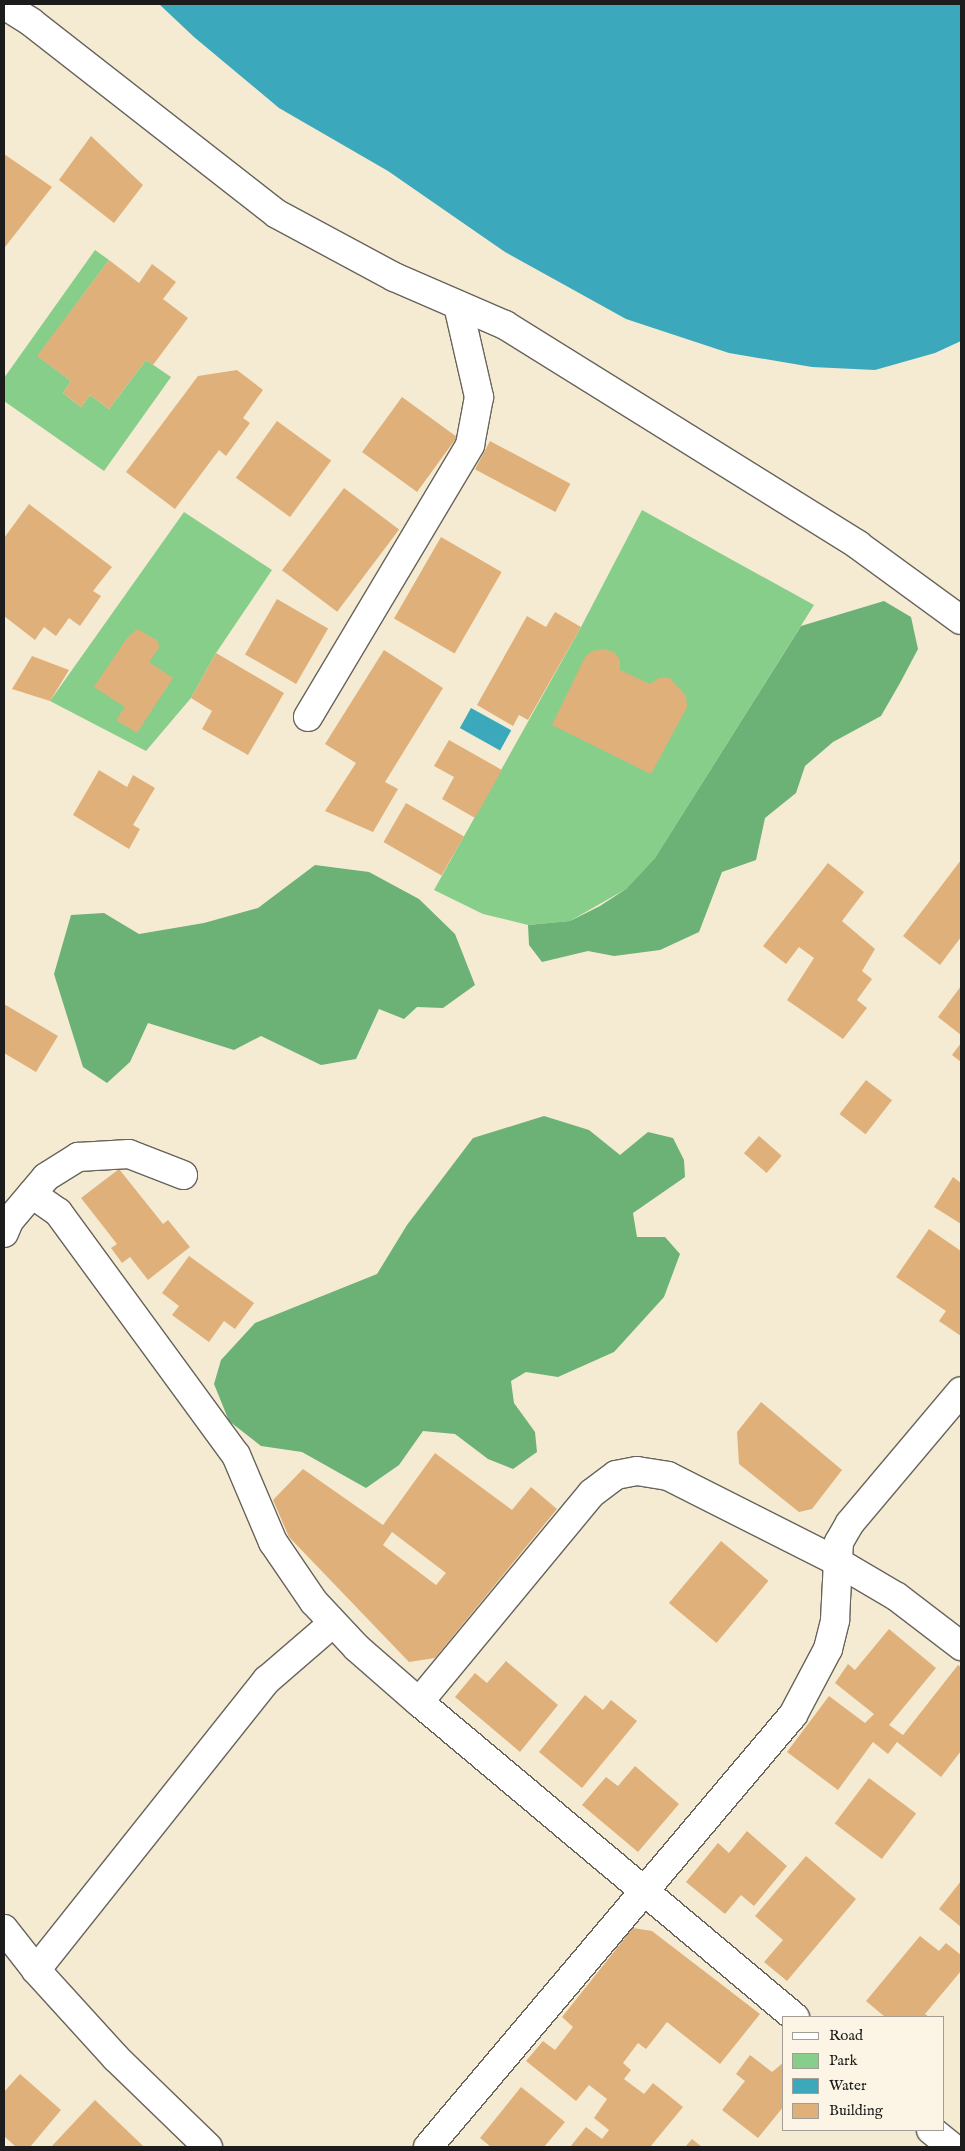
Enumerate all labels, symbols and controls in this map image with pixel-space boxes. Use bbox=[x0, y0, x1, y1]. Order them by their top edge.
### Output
legend bbox=[782, 2016, 945, 2131]
text: Road bbox=[829, 2026, 863, 2045]
text: Park bbox=[829, 2051, 858, 2070]
text: Water bbox=[829, 2076, 866, 2095]
text: Building bbox=[829, 2101, 883, 2120]

